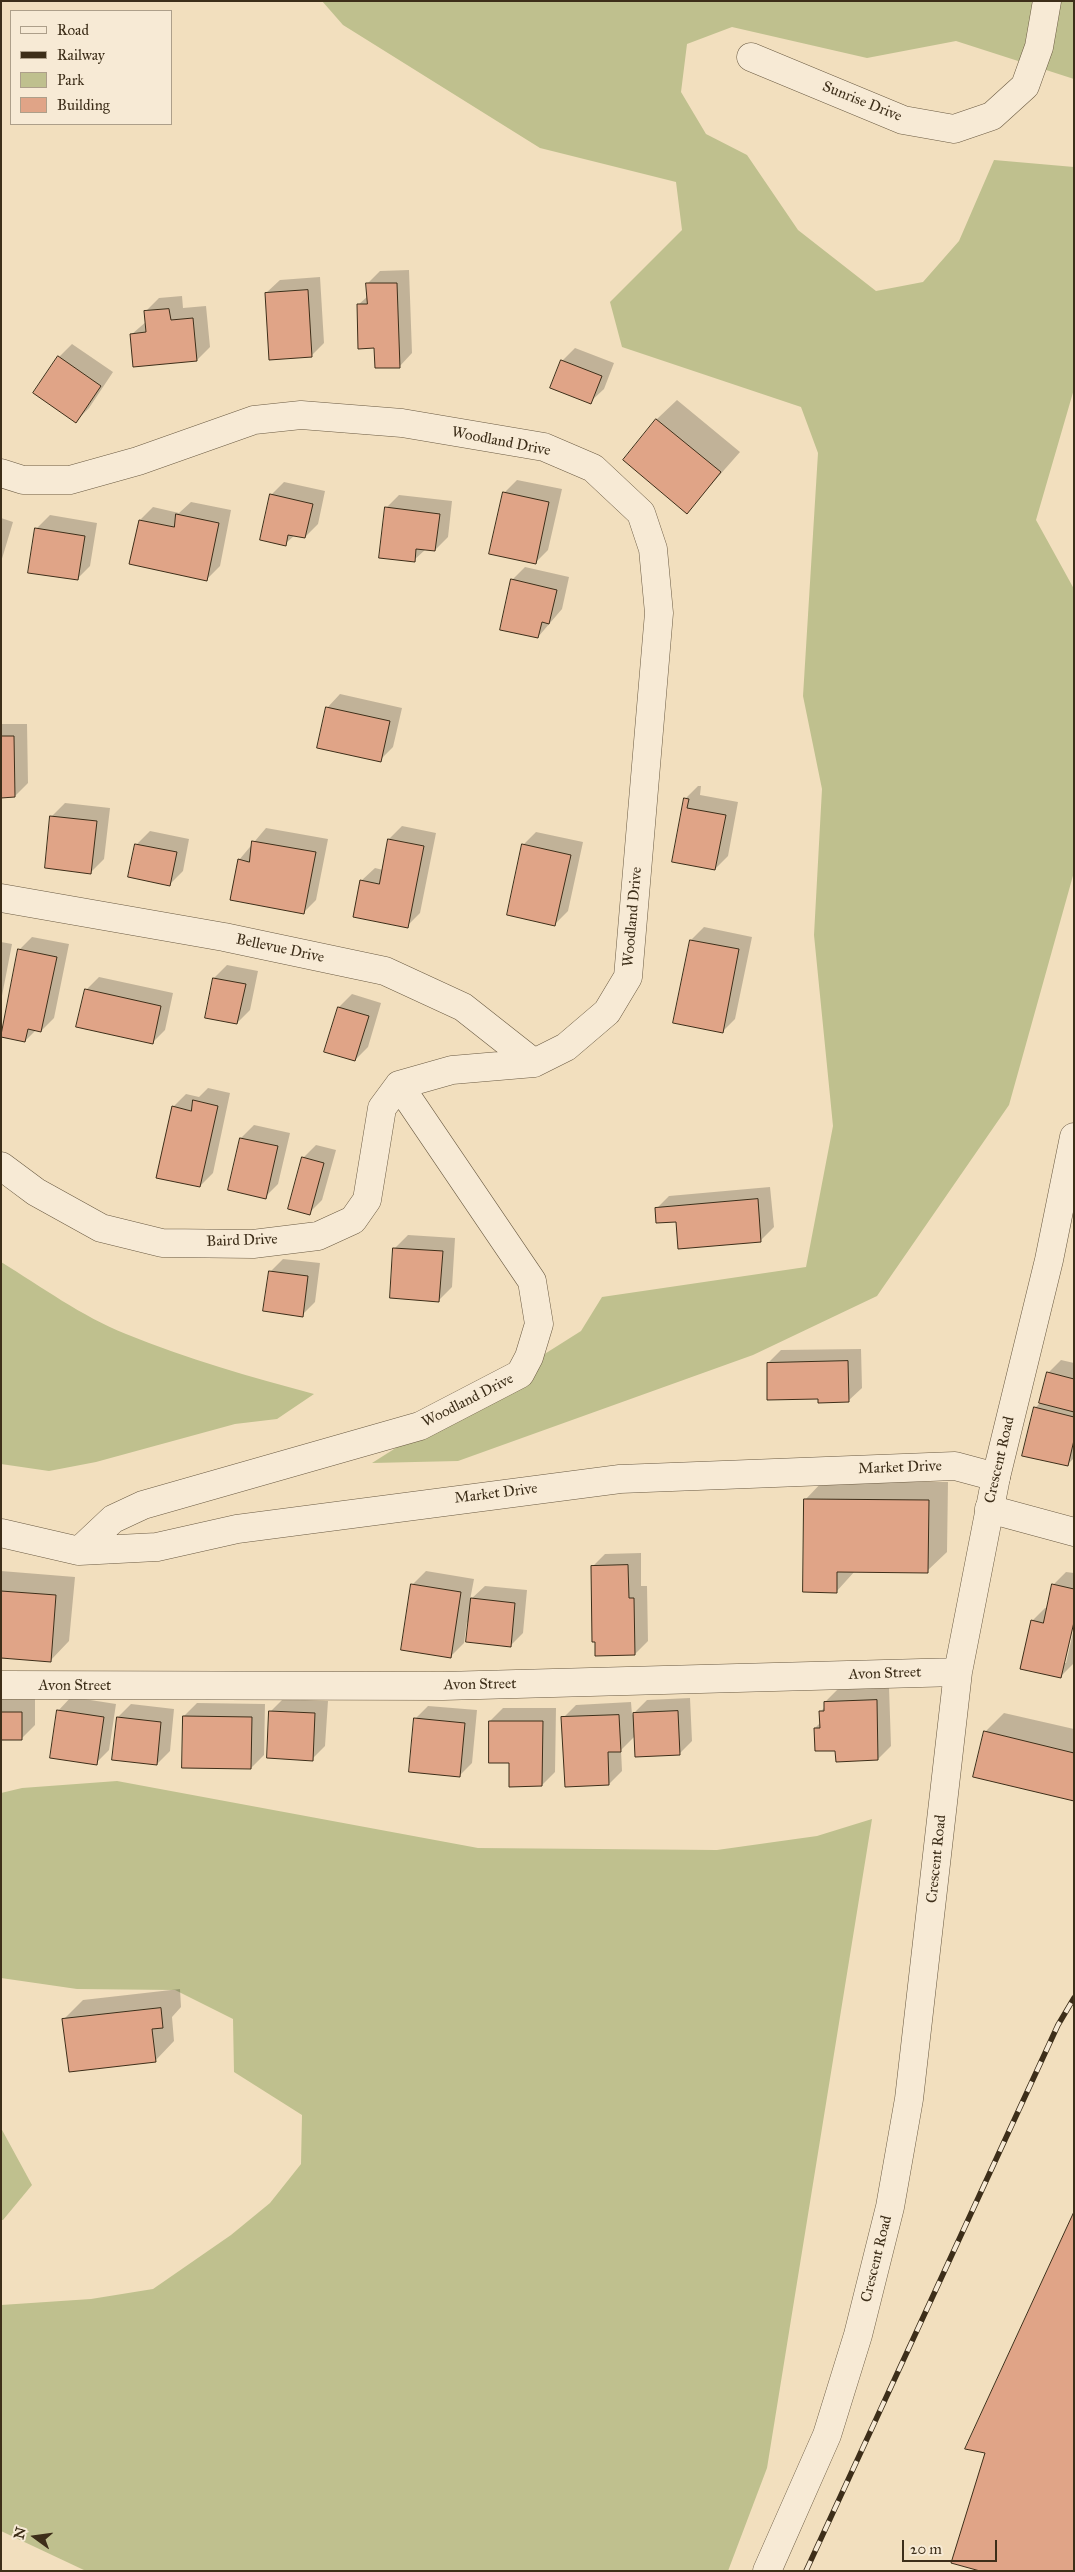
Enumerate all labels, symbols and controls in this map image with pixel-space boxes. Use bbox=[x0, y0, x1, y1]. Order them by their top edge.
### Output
legend bbox=[10, 10, 172, 125]
text: Road bbox=[57, 21, 89, 39]
text: Railway bbox=[57, 46, 105, 64]
text: Park bbox=[57, 71, 84, 89]
street label: Sunrise Drive bbox=[820, 78, 904, 126]
text: Building bbox=[57, 96, 110, 114]
street label: Woodland Drive bbox=[450, 424, 552, 460]
street label: Woodland Drive bbox=[620, 866, 646, 968]
street label: Bellevue Drive bbox=[234, 931, 326, 967]
street label: Baird Drive bbox=[206, 1231, 278, 1251]
street label: Woodland Drive bbox=[419, 1370, 517, 1432]
street label: Crescent Road bbox=[981, 1415, 1019, 1505]
street label: Market Drive bbox=[858, 1458, 942, 1478]
street label: Market Drive bbox=[453, 1480, 539, 1508]
street label: Avon Street bbox=[848, 1664, 922, 1684]
street label: Avon Street bbox=[443, 1675, 517, 1695]
street label: Avon Street bbox=[39, 1677, 111, 1695]
street label: Crescent Road bbox=[923, 1814, 951, 1904]
street label: Crescent Road bbox=[858, 2214, 896, 2304]
north arrow bbox=[10, 2512, 60, 2562]
text: N bbox=[10, 2525, 30, 2541]
scale bar bbox=[905, 2530, 1000, 2562]
text: 20 m bbox=[910, 2540, 942, 2558]

